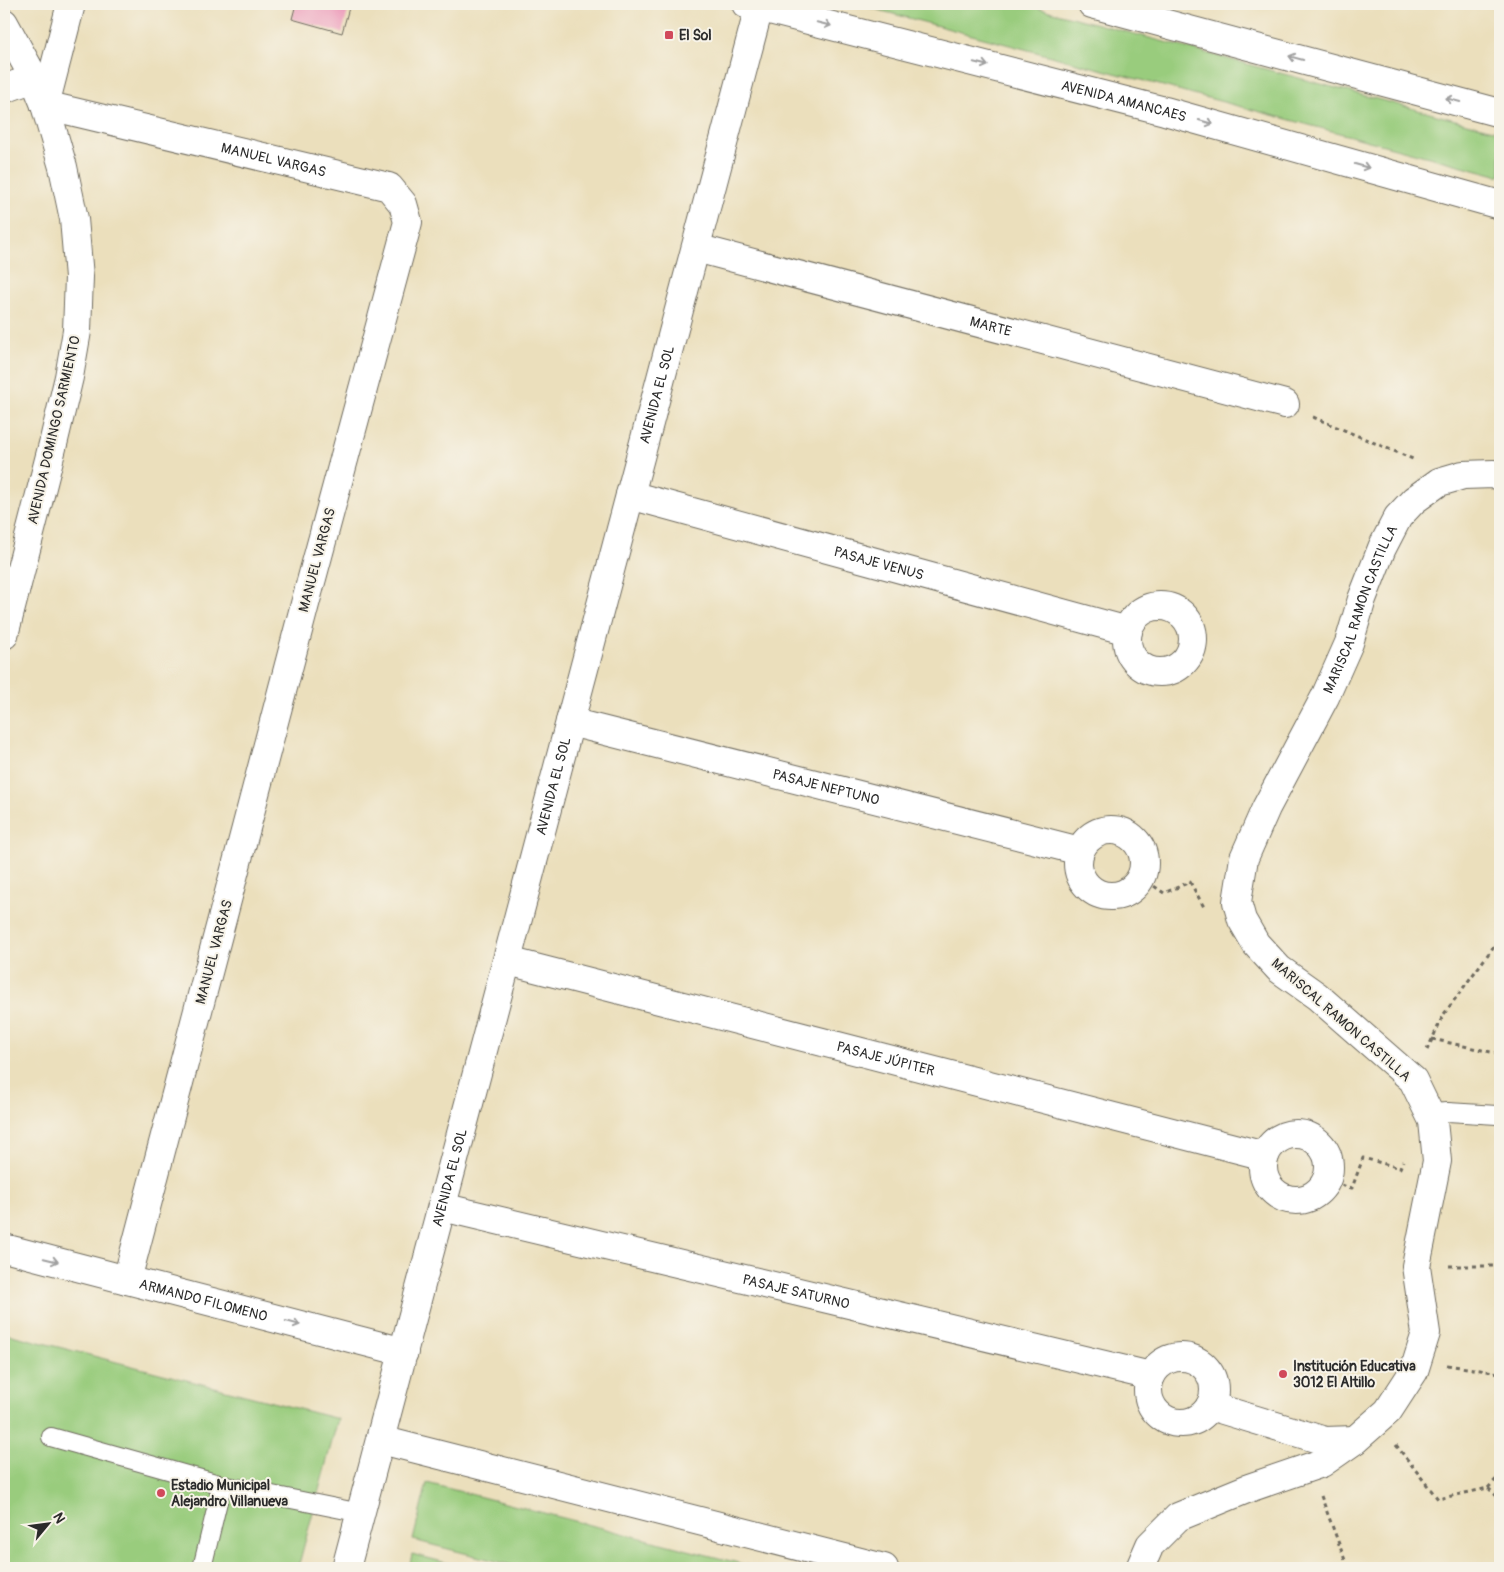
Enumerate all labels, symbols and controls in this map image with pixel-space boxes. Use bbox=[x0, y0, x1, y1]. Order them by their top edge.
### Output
one-way arrow bbox=[815, 19, 831, 29]
place label: El Sol bbox=[679, 27, 712, 44]
marker: El Sol bbox=[663, 29, 675, 41]
one-way arrow bbox=[1289, 53, 1305, 63]
one-way arrow bbox=[973, 60, 989, 69]
street label: AVENIDA AMANCAES bbox=[1060, 76, 1188, 125]
one-way arrow bbox=[1446, 95, 1462, 105]
one-way arrow bbox=[1198, 118, 1214, 128]
street label: MANUEL VARGAS bbox=[219, 139, 328, 180]
one-way arrow bbox=[1354, 162, 1370, 171]
street label: MARTE bbox=[968, 312, 1013, 340]
street label: AVENIDA DOMINGO SARMIENTO bbox=[24, 334, 84, 526]
street label: AVENIDA EL SOL bbox=[636, 343, 678, 445]
street label: MANUEL VARGAS bbox=[295, 506, 339, 614]
street label: MARISCAL RAMON CASTILLA bbox=[1319, 522, 1401, 696]
street label: PASAJE VENUS bbox=[832, 543, 926, 583]
street label: AVENIDA EL SOL bbox=[532, 735, 574, 837]
street label: PASAJE NEPTUNO bbox=[771, 765, 881, 808]
street label: MANUEL VARGAS bbox=[192, 898, 236, 1006]
street label: MARISCAL RAMON CASTILLA bbox=[1268, 955, 1414, 1085]
street label: PASAJE JÚPITER bbox=[835, 1038, 936, 1079]
street label: AVENIDA EL SOL bbox=[428, 1126, 471, 1228]
one-way arrow bbox=[43, 1256, 59, 1266]
street label: PASAJE SATURNO bbox=[741, 1270, 851, 1312]
street label: ARMANDO FILOMENO bbox=[137, 1275, 269, 1325]
one-way arrow bbox=[285, 1319, 301, 1328]
place label: Institución Educativa 3012 El Altillo bbox=[1293, 1358, 1416, 1391]
marker: Institución Educativa 3012 El Altillo bbox=[1277, 1368, 1289, 1380]
place label: Estadio Municipal Alejandro Villanueva bbox=[171, 1477, 288, 1510]
marker: Estadio Municipal Alejandro Villanueva bbox=[155, 1487, 167, 1499]
north arrow bbox=[22, 1500, 72, 1550]
text: N bbox=[49, 1510, 69, 1526]

